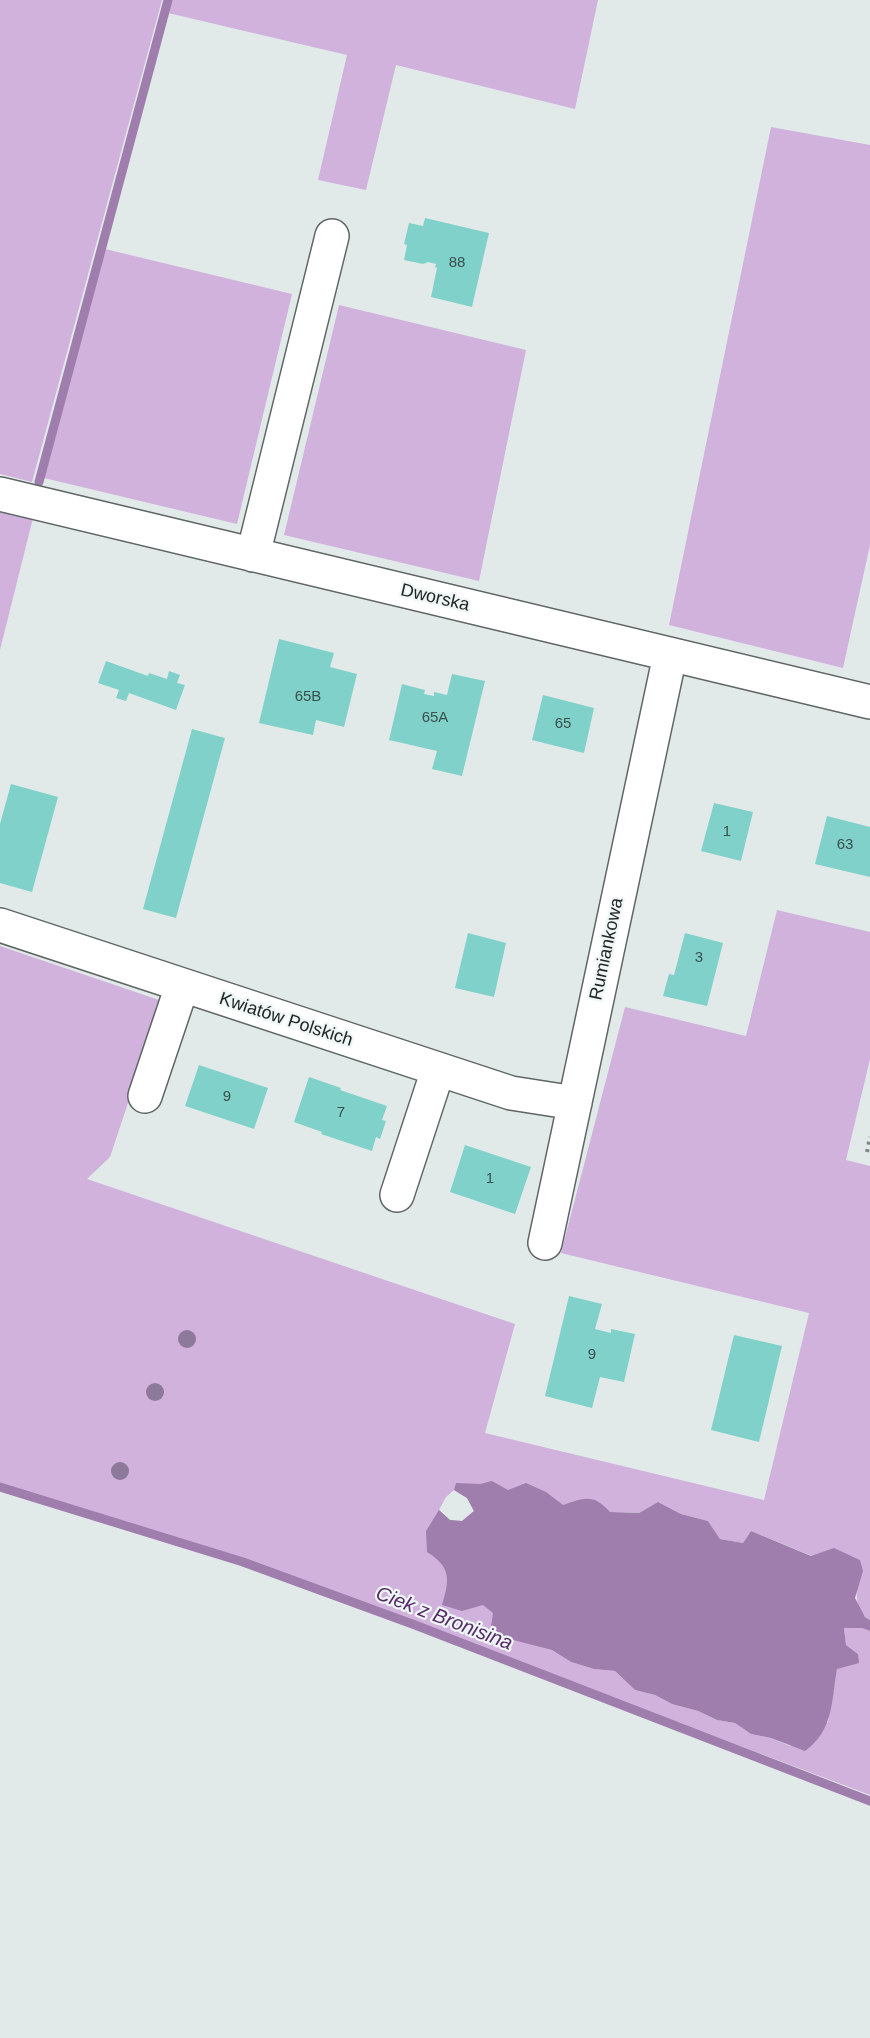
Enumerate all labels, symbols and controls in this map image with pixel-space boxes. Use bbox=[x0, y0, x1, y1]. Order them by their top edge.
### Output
house number: 88 bbox=[449, 254, 465, 272]
street label: Dworska bbox=[398, 580, 472, 616]
house number: 65B bbox=[295, 688, 321, 706]
house number: 65A bbox=[422, 709, 448, 727]
house number: 65 bbox=[555, 715, 571, 733]
house number: 1 bbox=[723, 823, 731, 841]
house number: 63 bbox=[837, 836, 853, 854]
street label: Rumiankowa bbox=[586, 896, 628, 1002]
house number: 3 bbox=[695, 949, 703, 967]
street label: Kwiatów Polskich bbox=[217, 988, 355, 1052]
house number: 9 bbox=[223, 1088, 231, 1106]
house number: 7 bbox=[337, 1104, 345, 1122]
house number: 1 bbox=[486, 1170, 494, 1188]
house number: 9 bbox=[588, 1346, 596, 1364]
water label: Ciek z Bronisina bbox=[372, 1582, 516, 1656]

